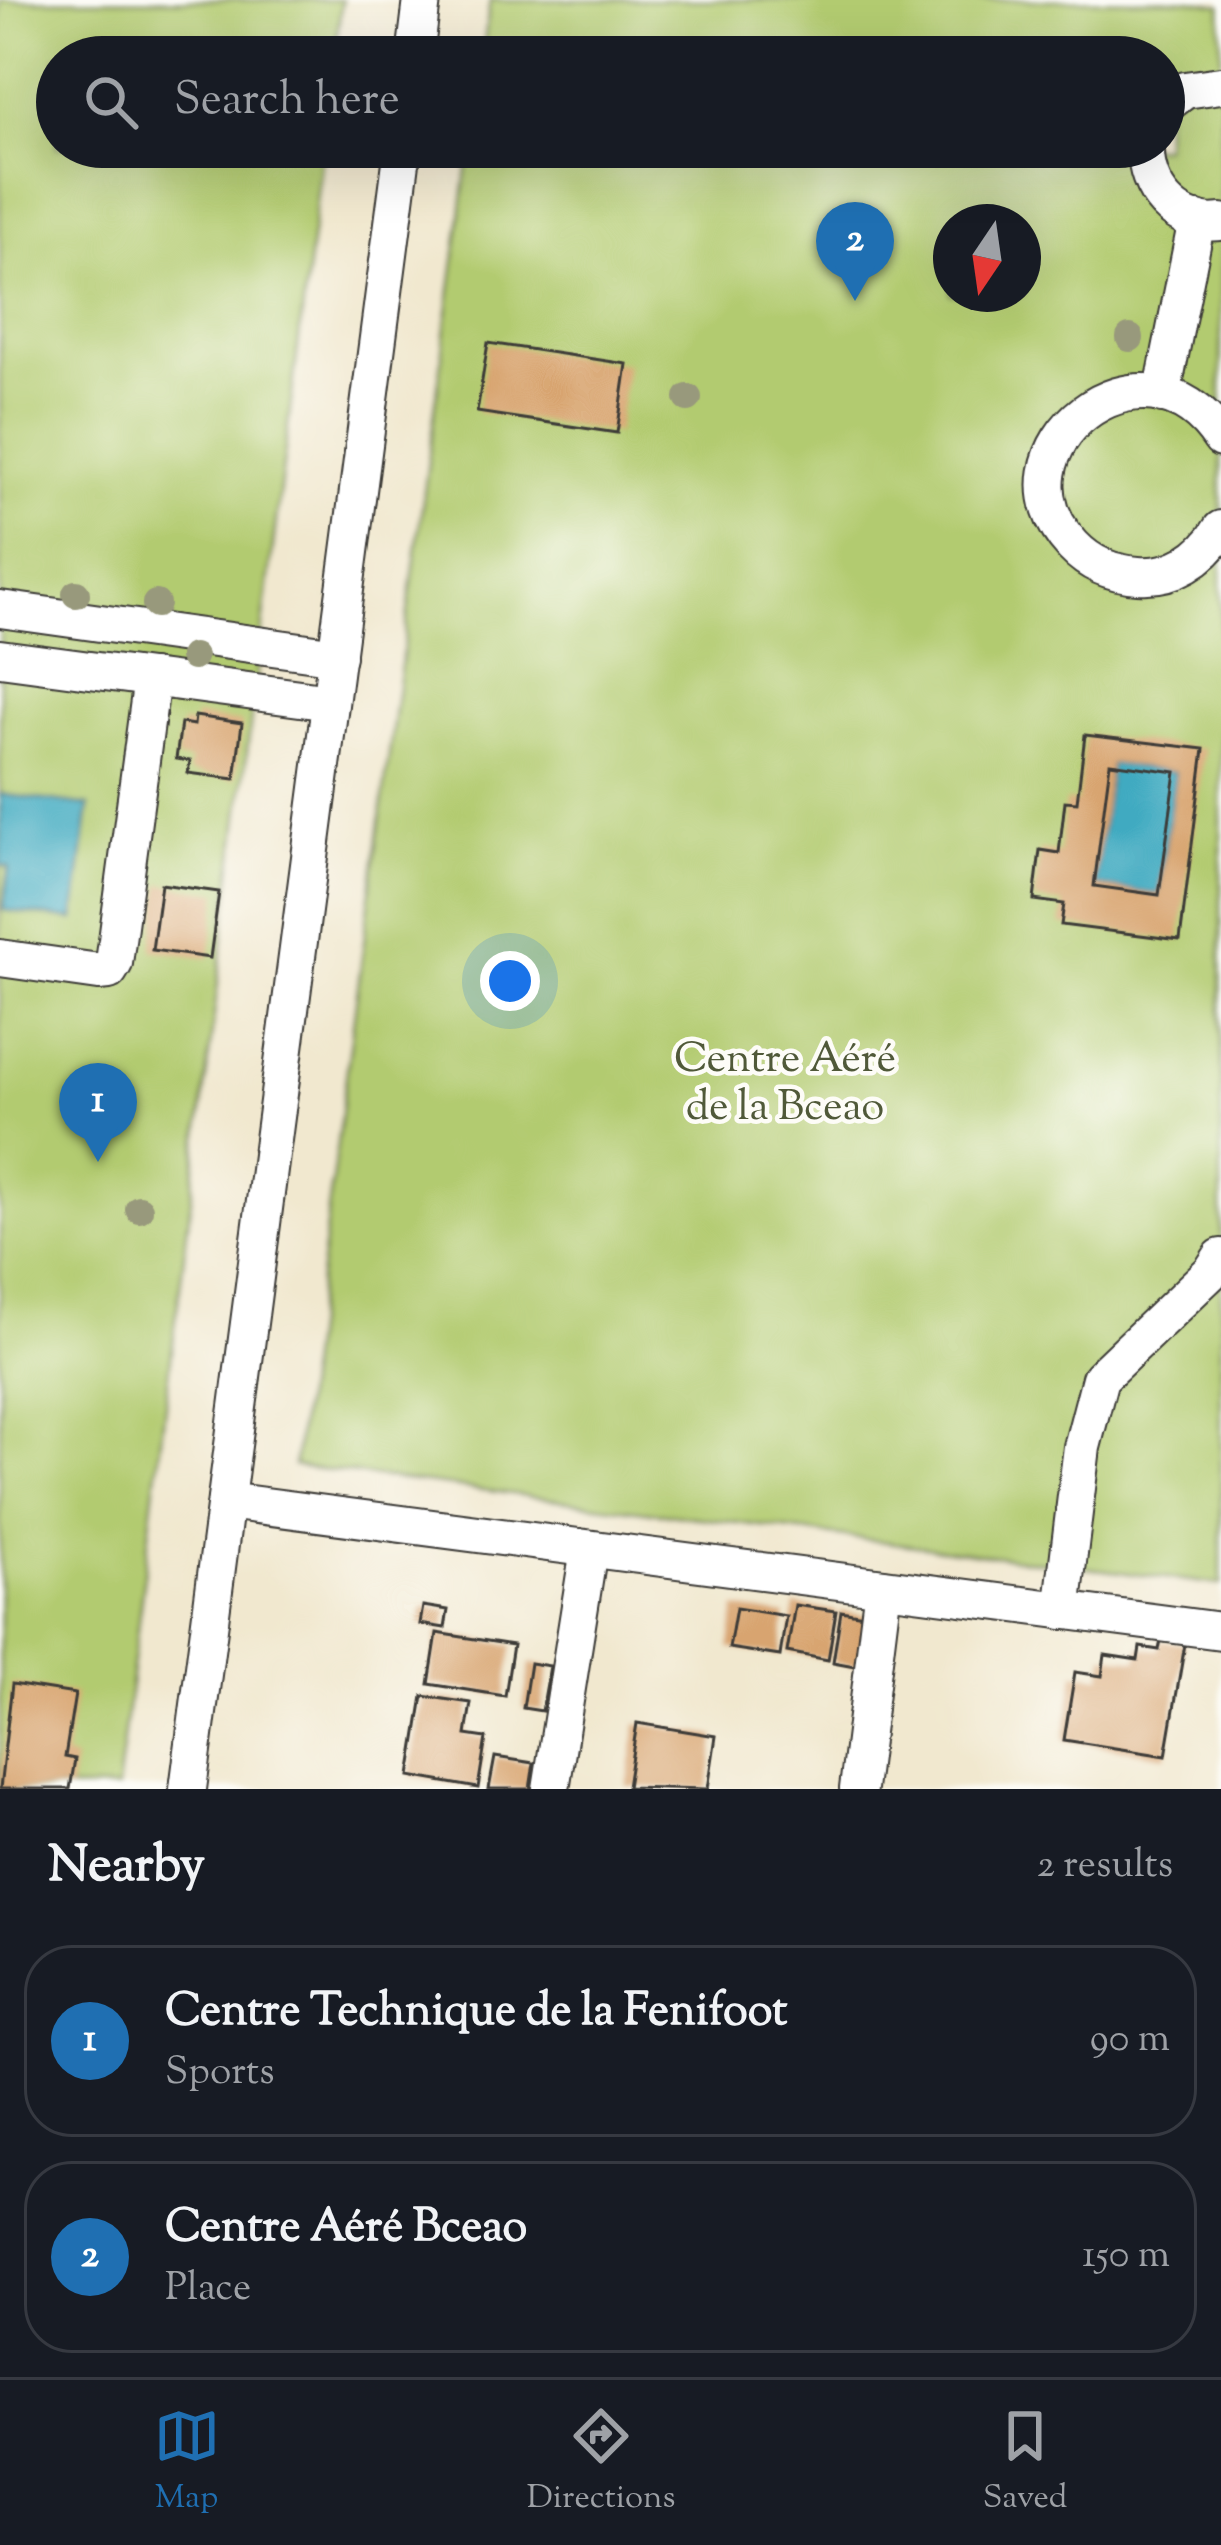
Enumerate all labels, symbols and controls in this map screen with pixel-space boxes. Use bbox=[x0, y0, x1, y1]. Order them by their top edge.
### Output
search box bbox=[36, 36, 1185, 168]
icon: search bbox=[78, 69, 144, 135]
text: Search here bbox=[174, 70, 400, 135]
pin: 2 bbox=[816, 202, 894, 301]
north arrow bbox=[933, 204, 1041, 312]
your location bbox=[480, 951, 540, 1011]
park label: Centre Aéré de la Bceao bbox=[674, 1031, 896, 1139]
pin: 1 bbox=[59, 1063, 137, 1162]
text: Nearby bbox=[48, 1831, 205, 1904]
text: 2 results bbox=[1037, 1839, 1173, 1895]
text: Centre Technique de la Fenifoot bbox=[165, 1981, 788, 2046]
text: 1 bbox=[83, 2013, 97, 2069]
text: 90 m bbox=[1090, 2013, 1170, 2069]
text: Sports bbox=[165, 2046, 275, 2102]
text: Centre Aéré Bceao bbox=[165, 2197, 527, 2262]
text: 2 bbox=[81, 2229, 99, 2285]
text: 150 m bbox=[1082, 2229, 1170, 2285]
text: Place bbox=[165, 2262, 251, 2318]
tab: Map bbox=[154, 2403, 220, 2523]
tab: Directions bbox=[527, 2403, 676, 2523]
tab: Saved bbox=[983, 2403, 1067, 2523]

